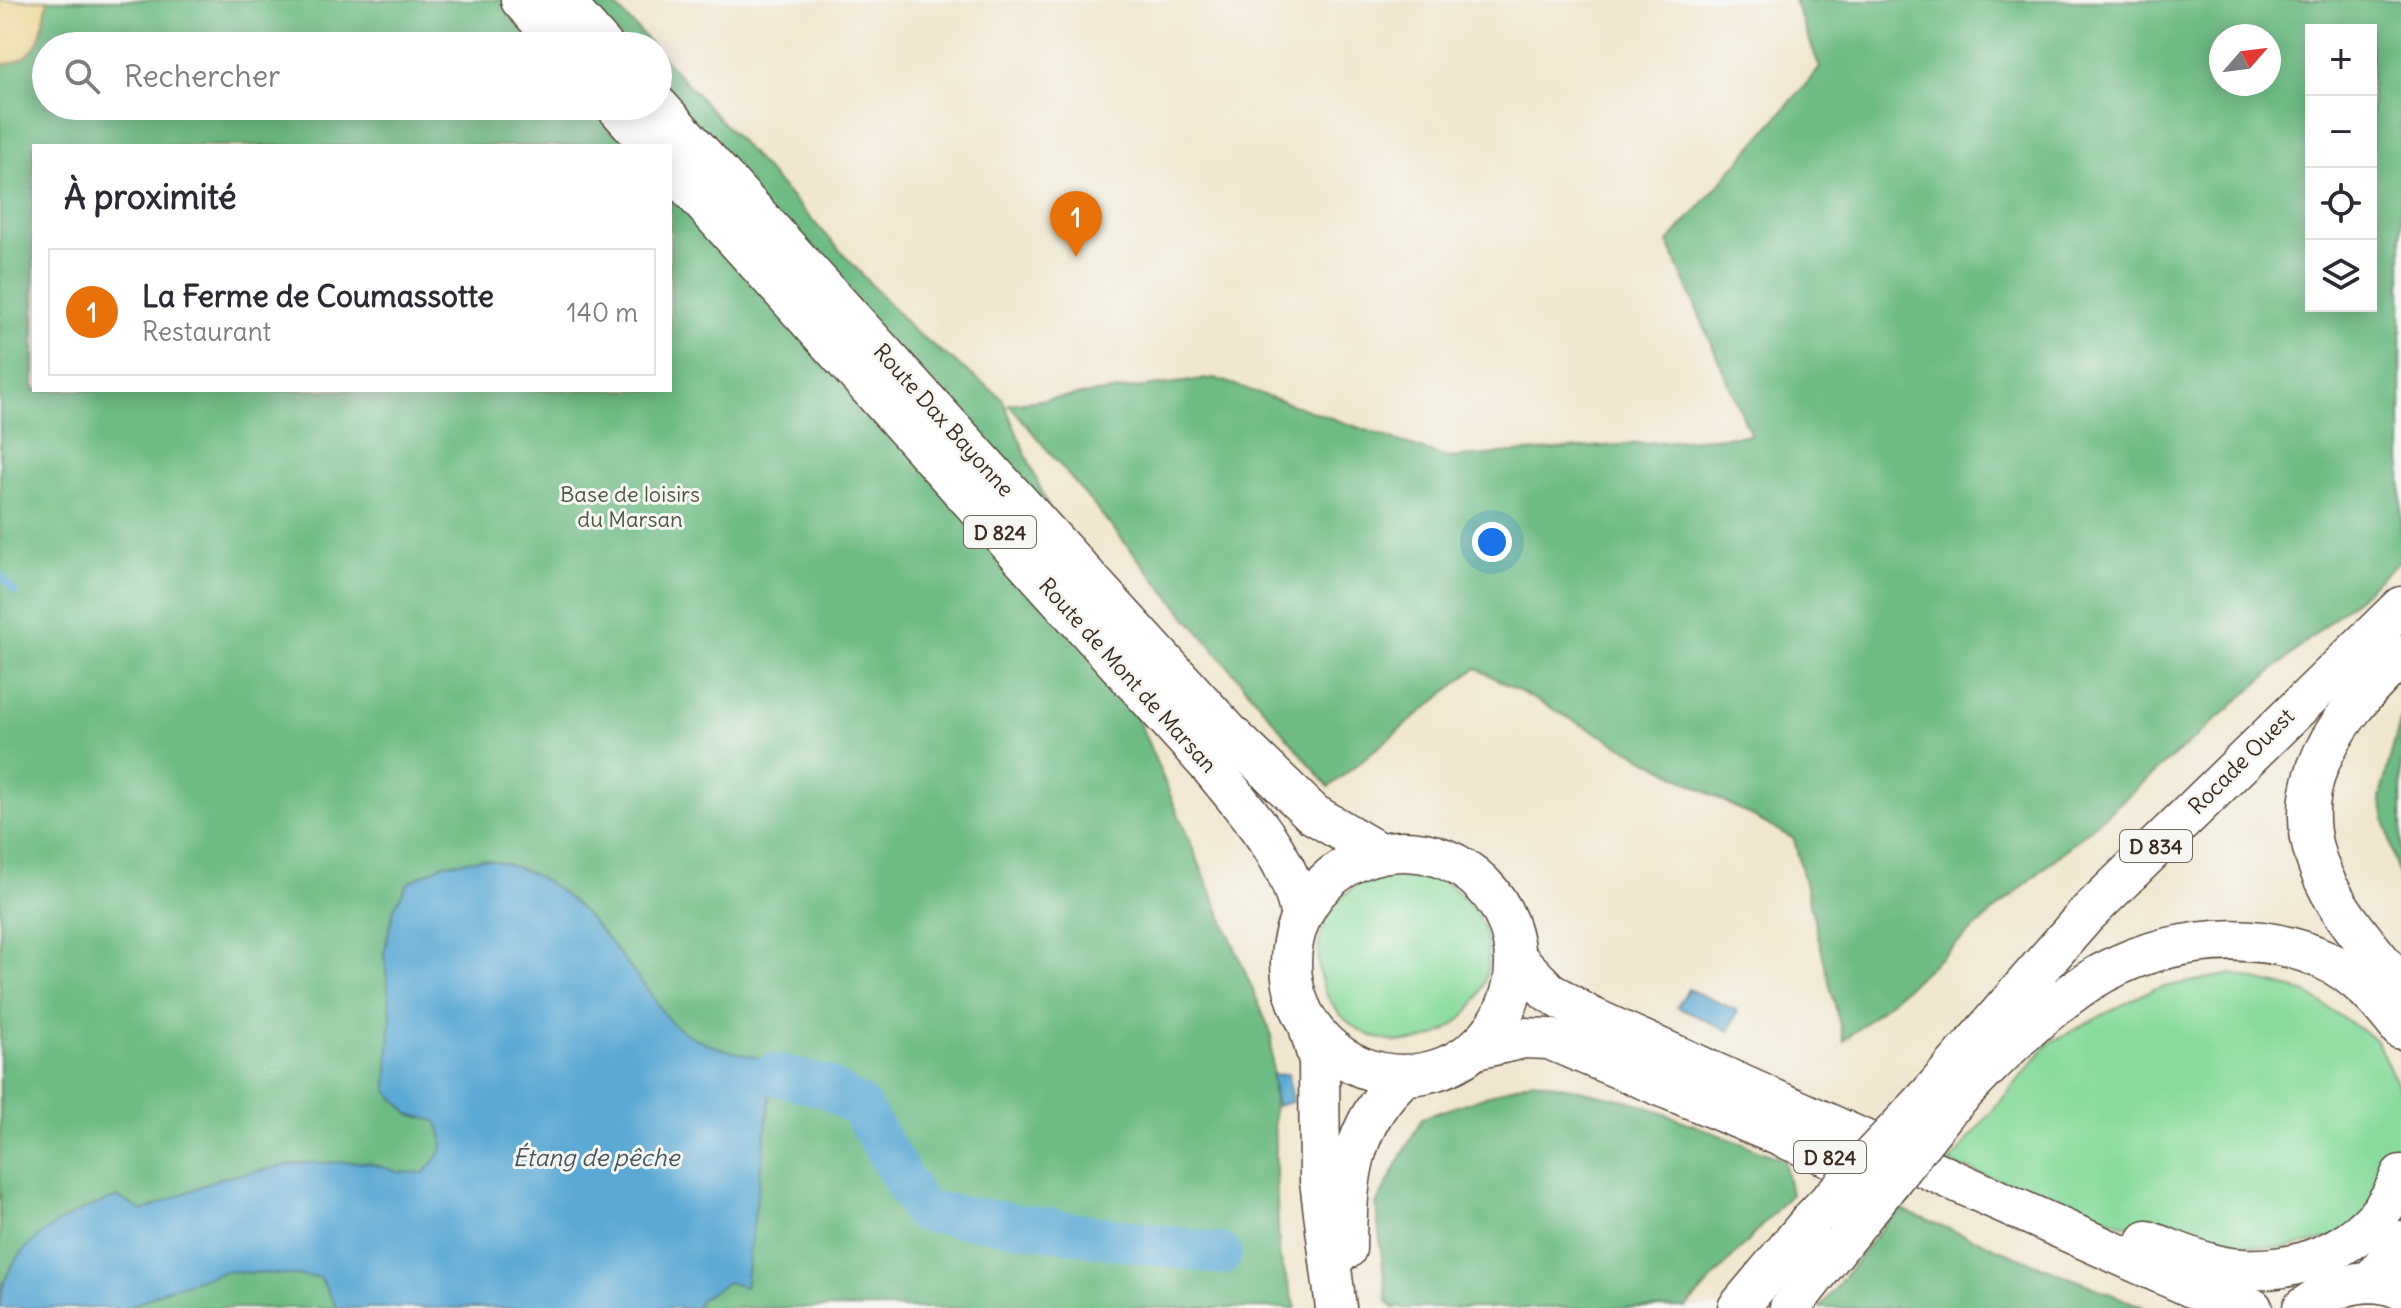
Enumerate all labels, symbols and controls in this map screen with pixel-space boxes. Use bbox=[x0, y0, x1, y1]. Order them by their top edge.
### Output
north arrow bbox=[2209, 24, 2281, 96]
map controls bbox=[2305, 24, 2377, 312]
button: + bbox=[2305, 24, 2377, 96]
search box bbox=[32, 32, 672, 120]
icon: search bbox=[60, 54, 104, 98]
text: Rechercher bbox=[124, 57, 280, 95]
button: − bbox=[2305, 96, 2377, 168]
button: locate bbox=[2305, 168, 2377, 240]
text: À proximité bbox=[64, 175, 237, 218]
pin: 1 bbox=[1050, 191, 1102, 257]
button: layers bbox=[2305, 240, 2377, 312]
text: La Ferme de Coumassotte bbox=[142, 277, 494, 315]
text: 1 bbox=[87, 296, 97, 329]
text: 140 m bbox=[567, 296, 638, 329]
text: Restaurant bbox=[142, 315, 271, 348]
street label: Route Dax Bayonne bbox=[868, 338, 1020, 502]
park label: Base de loisirs du Marsan bbox=[560, 480, 700, 533]
road number: D 824 bbox=[964, 516, 1036, 548]
your location bbox=[1472, 522, 1512, 562]
street label: Route de Mont de Marsan bbox=[1033, 572, 1223, 778]
street label: Rocade Ouest bbox=[2182, 702, 2300, 820]
road number: D 834 bbox=[2120, 830, 2192, 862]
road number: D 824 bbox=[1794, 1141, 1866, 1173]
water label: Étang de pêche bbox=[513, 1142, 681, 1172]

